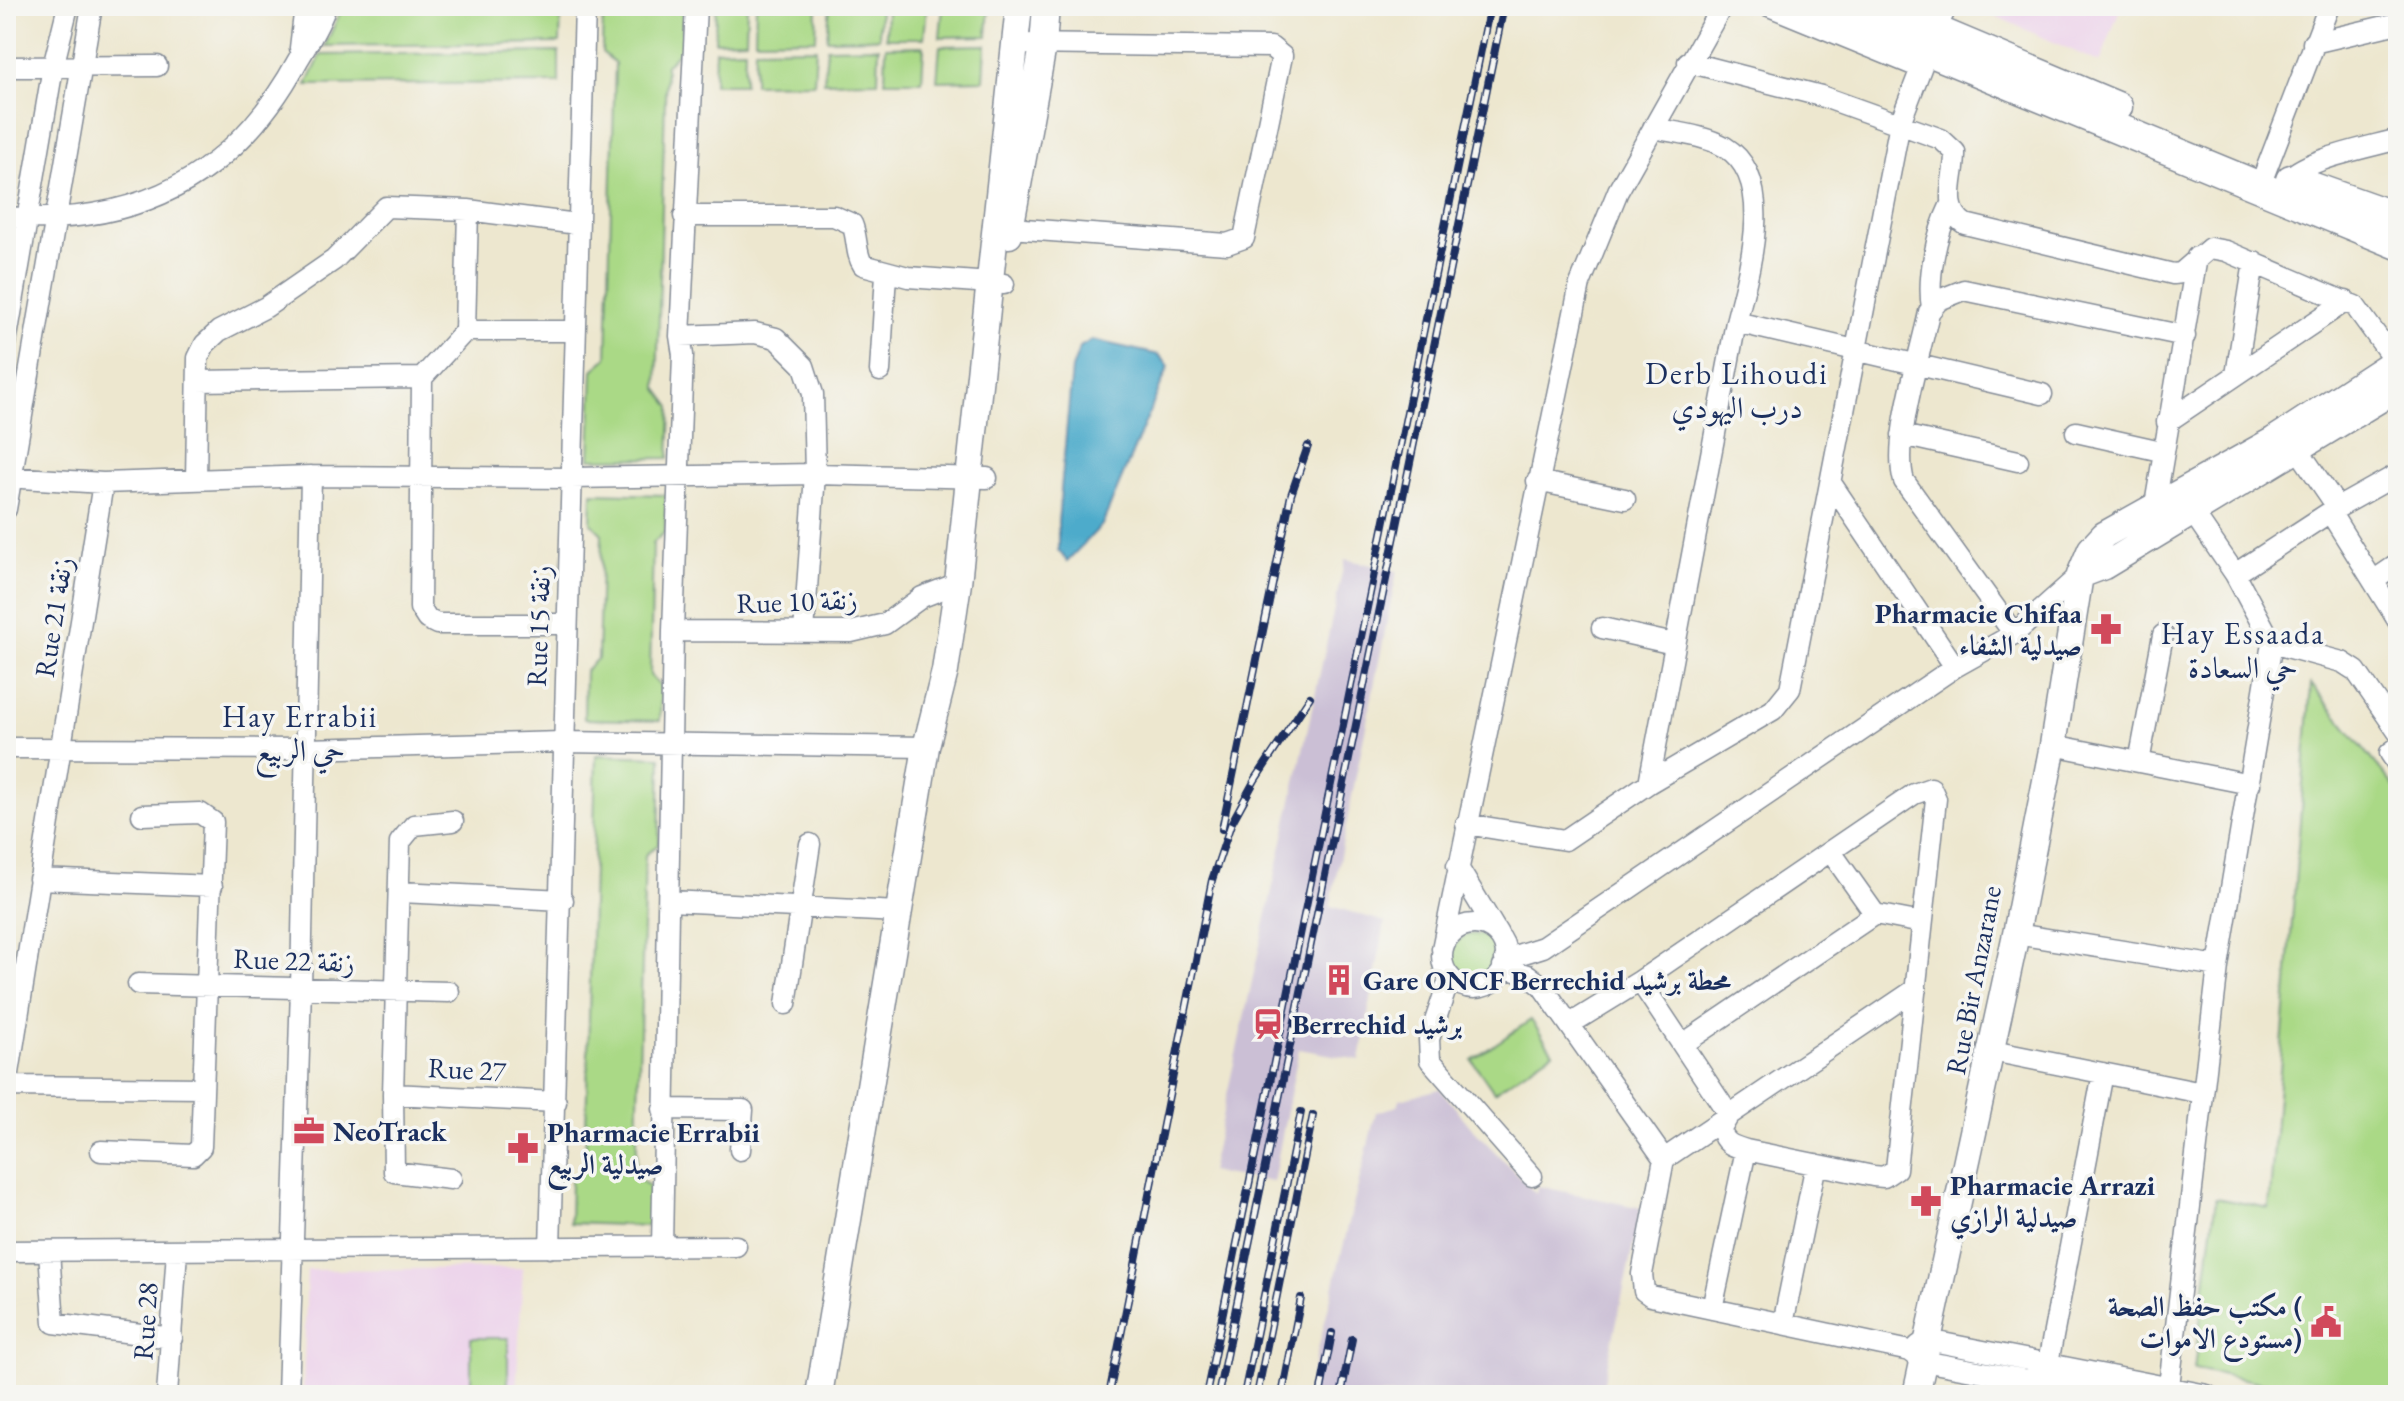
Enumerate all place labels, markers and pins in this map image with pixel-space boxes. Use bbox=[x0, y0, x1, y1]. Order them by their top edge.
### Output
place label: Pharmacie Chifaa صيدلية الشفاء bbox=[1875, 595, 2083, 663]
pharmacy icon: Pharmacie Chifaa صيدلية الشفاء bbox=[2089, 612, 2123, 646]
place label: Gare ONCF Berrechid محطة برشيد bbox=[1363, 962, 1732, 998]
building icon: Gare ONCF Berrechid محطة برشيد bbox=[1322, 963, 1356, 997]
place label: Berrechid برشيد bbox=[1292, 1006, 1462, 1042]
station icon: Berrechid برشيد bbox=[1251, 1007, 1285, 1041]
place label: NeoTrack bbox=[333, 1113, 447, 1149]
office icon: NeoTrack bbox=[292, 1114, 326, 1148]
place label: Pharmacie Errabii صيدلية الربيع bbox=[547, 1114, 760, 1191]
pharmacy icon: Pharmacie Errabii صيدلية الربيع bbox=[506, 1131, 540, 1165]
place label: Pharmacie Arrazi صيدلية الرازي bbox=[1950, 1167, 2155, 1240]
pharmacy icon: Pharmacie Arrazi صيدلية الرازي bbox=[1909, 1184, 1943, 1218]
place label: مكتب حفظ الصحة ( مستودع الاموات) bbox=[2108, 1288, 2302, 1362]
public building icon: مكتب حفظ الصحة ( مستودع الاموات) bbox=[2309, 1305, 2343, 1339]

